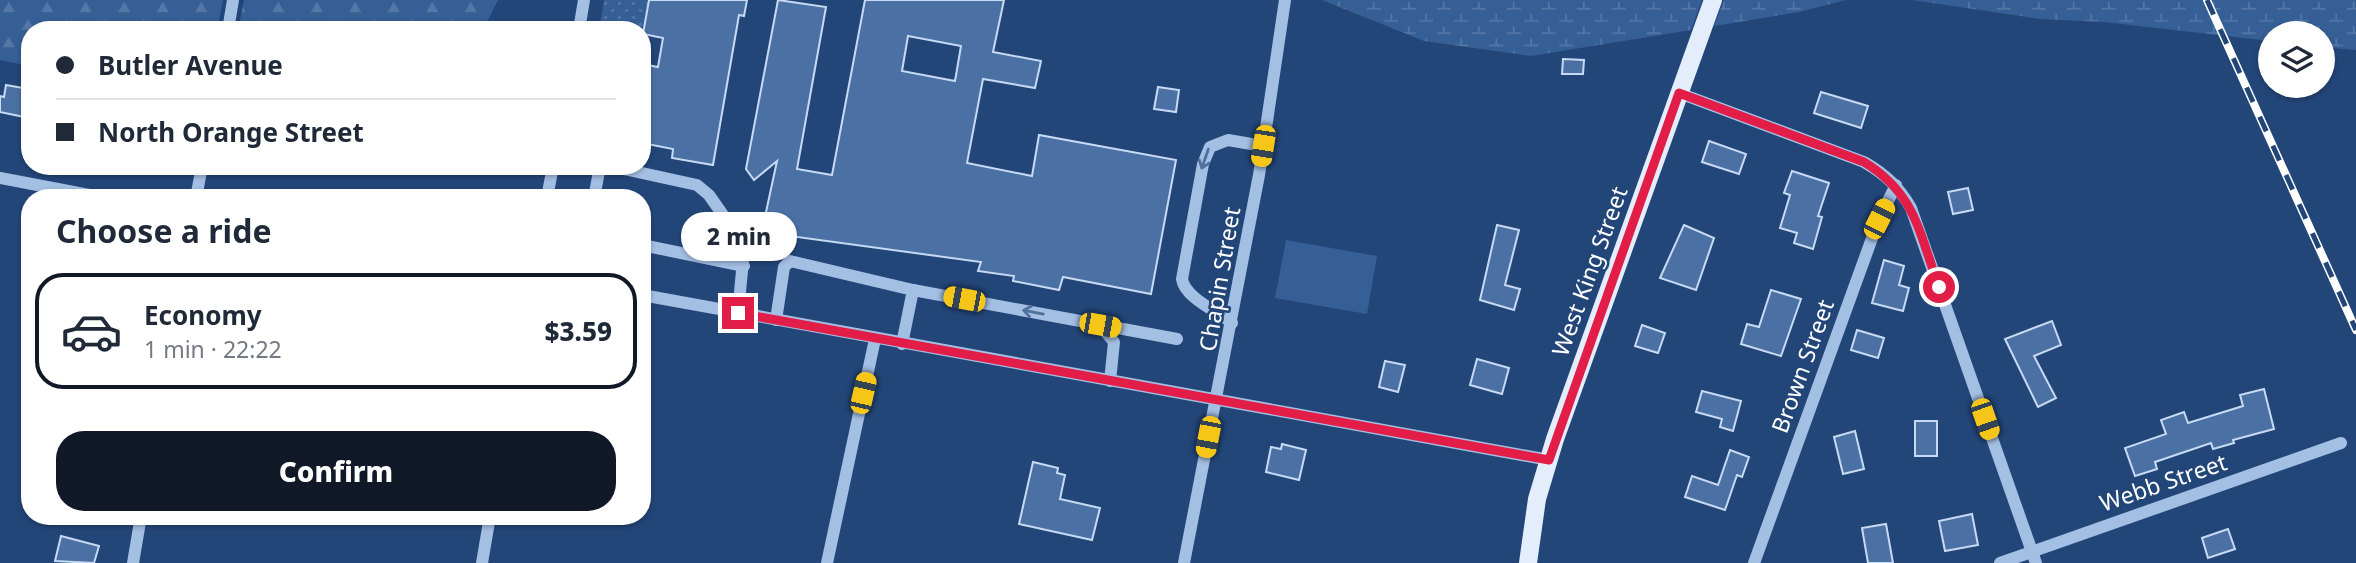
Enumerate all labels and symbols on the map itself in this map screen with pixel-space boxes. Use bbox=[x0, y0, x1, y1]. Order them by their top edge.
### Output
car bbox=[1250, 124, 1277, 168]
one-way arrow bbox=[1198, 148, 1211, 170]
street label: West King Street bbox=[1544, 182, 1634, 360]
car bbox=[1861, 196, 1898, 242]
street label: Chapin Street bbox=[1191, 204, 1247, 354]
callout: 2 min bbox=[680, 212, 796, 260]
route start bbox=[1923, 271, 1955, 303]
car bbox=[942, 285, 987, 313]
street label: Brown Street bbox=[1763, 295, 1841, 437]
route end bbox=[722, 297, 754, 329]
one-way arrow bbox=[1022, 305, 1045, 318]
car bbox=[1078, 311, 1123, 339]
car bbox=[849, 370, 878, 416]
car bbox=[1969, 396, 2002, 442]
car bbox=[1194, 414, 1223, 460]
street label: Webb Street bbox=[2095, 445, 2231, 519]

